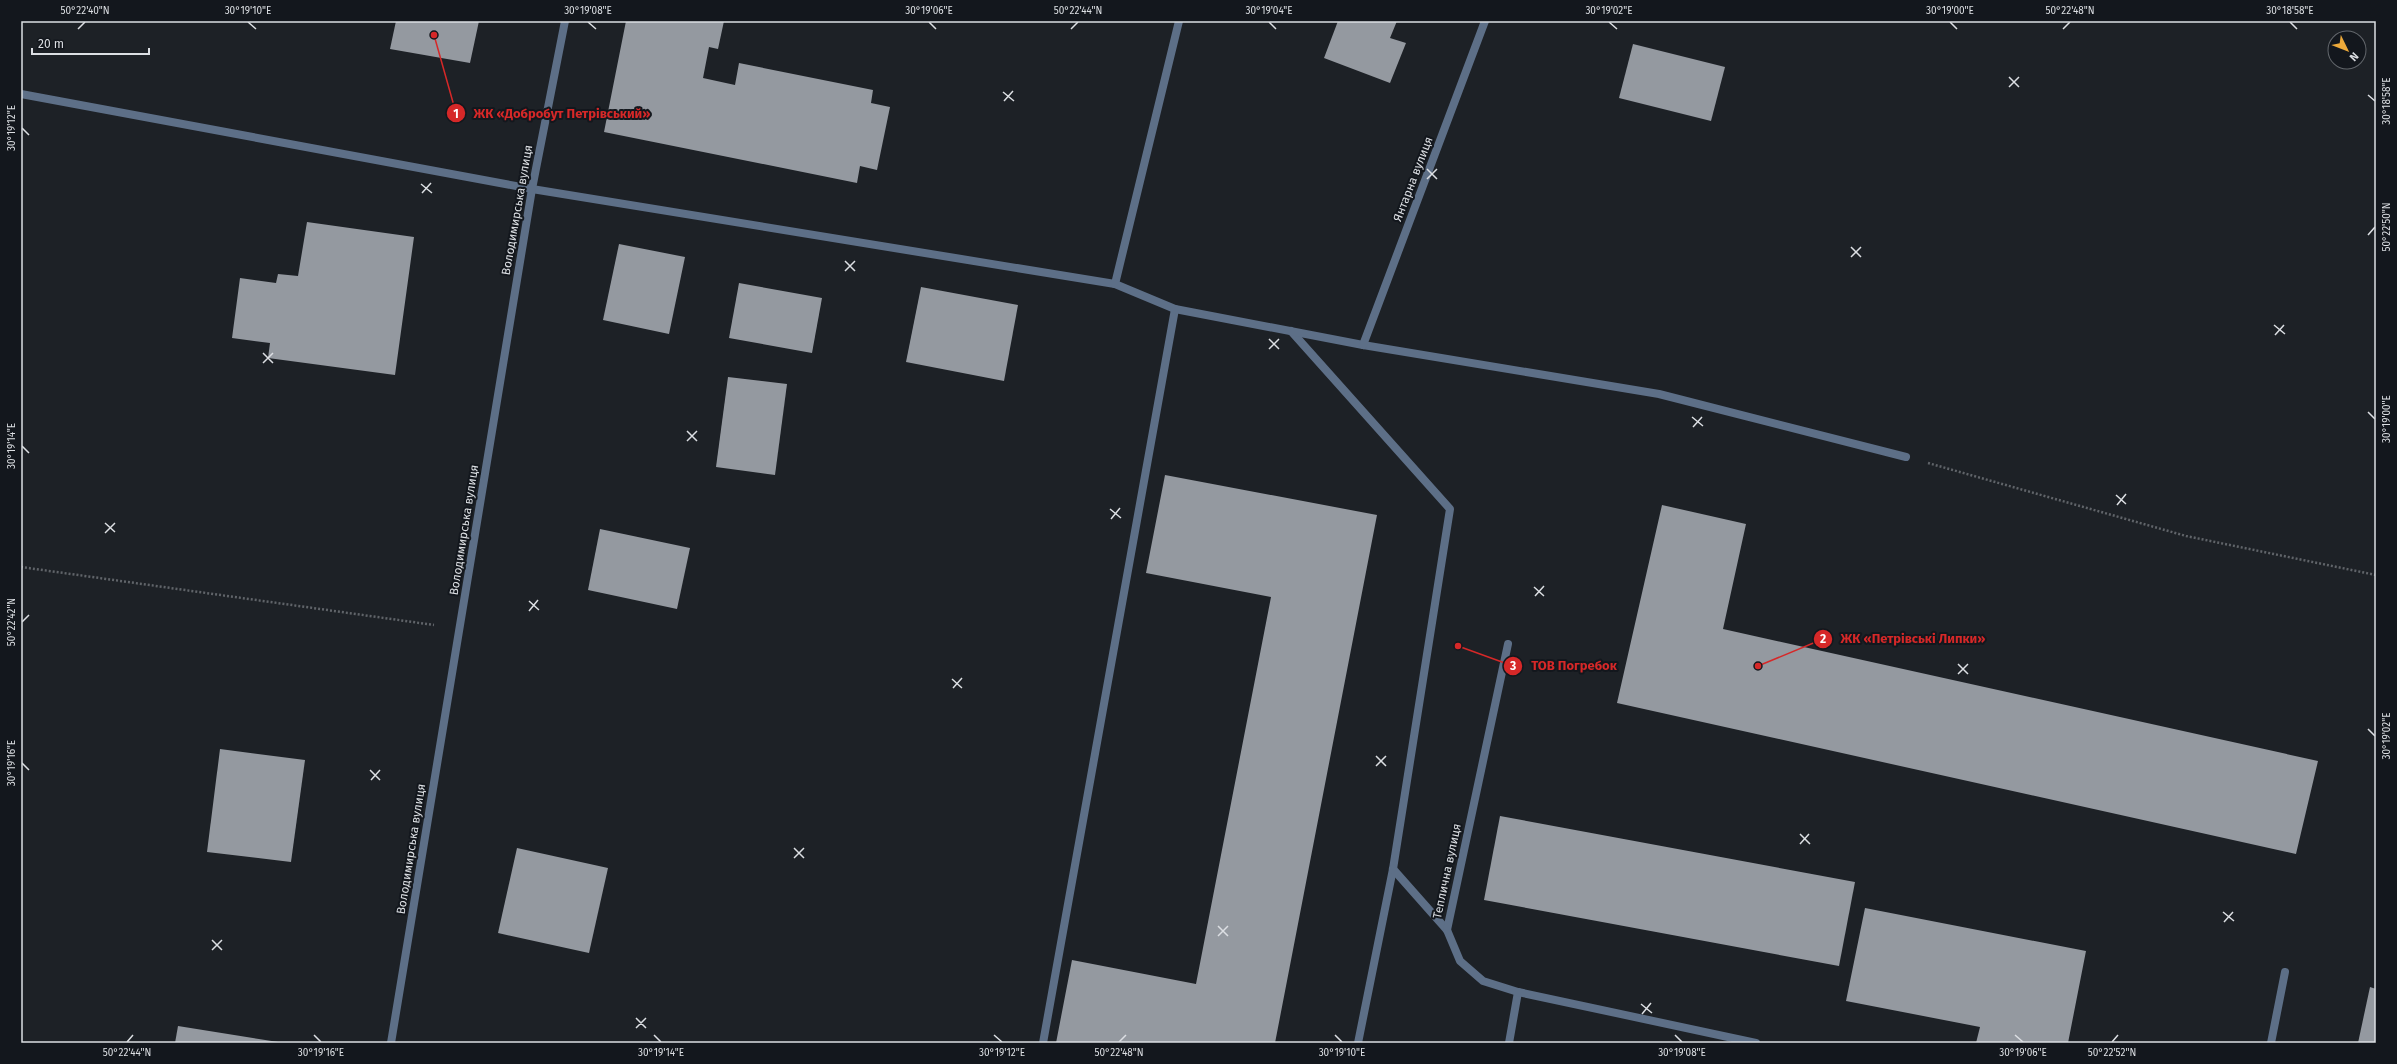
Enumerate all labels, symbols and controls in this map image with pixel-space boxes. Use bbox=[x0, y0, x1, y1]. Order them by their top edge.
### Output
text: 50°22'40"N bbox=[60, 5, 110, 17]
text: 30°19'10"E bbox=[225, 5, 271, 17]
text: 30°19'08"E bbox=[564, 5, 612, 17]
text: 30°19'06"E bbox=[905, 5, 953, 17]
text: 50°22'44"N bbox=[1054, 5, 1102, 17]
text: 30°19'04"E bbox=[1245, 5, 1293, 17]
text: 30°19'02"E bbox=[1585, 5, 1633, 17]
text: 30°19'00"E bbox=[1926, 5, 1974, 17]
text: 50°22'48"N bbox=[2045, 5, 2095, 17]
text: 30°18'58"E bbox=[2266, 5, 2314, 17]
scale bar bbox=[32, 30, 149, 56]
north arrow bbox=[2327, 30, 2367, 70]
text: 20 m bbox=[38, 37, 64, 51]
text: N bbox=[2347, 49, 2361, 64]
text: 30°18'58"E bbox=[2381, 77, 2393, 125]
callout: ЖК «Добробут Петрівський» bbox=[446, 101, 659, 126]
text: 30°19'12"E bbox=[6, 105, 18, 151]
text: ЖК «Добробут Петрівський» bbox=[473, 106, 650, 121]
text: 1 bbox=[453, 107, 459, 121]
street label: Янтарна вулиця bbox=[1390, 135, 1436, 223]
street label: Володимирська вулиця bbox=[499, 144, 535, 276]
text: 50°22'50"N bbox=[2381, 202, 2393, 252]
text: 30°19'00"E bbox=[2381, 395, 2393, 443]
text: 30°19'14"E bbox=[6, 423, 18, 469]
street label: Володимирська вулиця bbox=[447, 464, 481, 596]
text: 50°22'42"N bbox=[6, 598, 18, 646]
callout: ЖК «Петрівські Липки» bbox=[1813, 626, 1994, 651]
text: ЖК «Петрівські Липки» bbox=[1840, 631, 1985, 646]
text: 2 bbox=[1820, 632, 1826, 646]
callout: ТОВ Погребок bbox=[1503, 653, 1624, 678]
text: ТОВ Погребок bbox=[1531, 658, 1618, 673]
text: 3 bbox=[1509, 659, 1516, 673]
text: 30°19'02"E bbox=[2381, 712, 2393, 760]
text: 30°19'16"E bbox=[6, 740, 18, 786]
street label: Володимирська вулиця bbox=[394, 783, 428, 915]
street label: Теплична вулиця bbox=[1430, 822, 1464, 920]
text: 50°22'44"N bbox=[103, 1047, 151, 1059]
text: 30°19'16"E bbox=[298, 1047, 344, 1059]
text: 30°19'14"E bbox=[638, 1047, 684, 1059]
text: 30°19'12"E bbox=[979, 1047, 1025, 1059]
text: 50°22'48"N bbox=[1094, 1047, 1144, 1059]
text: 30°19'10"E bbox=[1319, 1047, 1365, 1059]
text: 30°19'08"E bbox=[1658, 1047, 1706, 1059]
text: 30°19'06"E bbox=[1999, 1047, 2047, 1059]
text: 50°22'52"N bbox=[2088, 1047, 2136, 1059]

